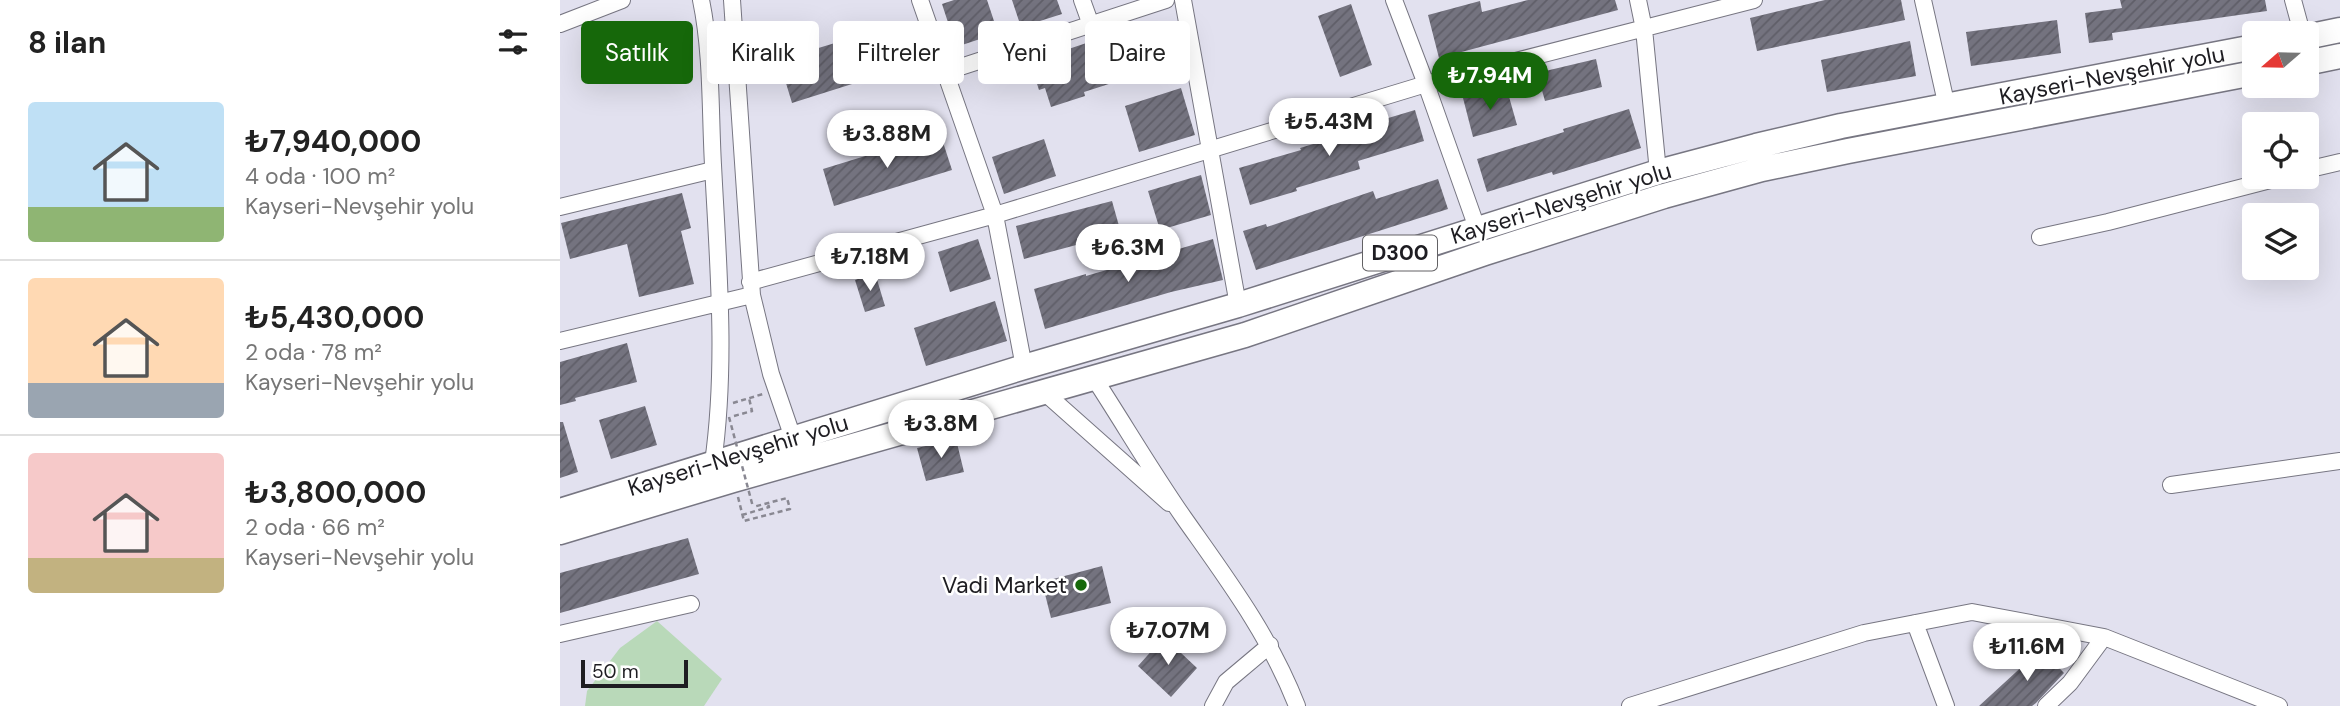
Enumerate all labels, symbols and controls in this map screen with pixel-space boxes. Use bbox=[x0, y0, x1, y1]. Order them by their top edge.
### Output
chip: Satılık bbox=[581, 21, 693, 84]
chip: Kiralık bbox=[707, 21, 819, 84]
chip: Filtreler bbox=[833, 21, 964, 84]
chip: Yeni bbox=[978, 21, 1071, 84]
chip: Daire bbox=[1085, 21, 1190, 84]
north arrow bbox=[2242, 21, 2319, 98]
map controls bbox=[2242, 21, 2319, 280]
text: 8 ilan bbox=[28, 23, 106, 62]
icon: filters bbox=[494, 23, 532, 61]
street label: Kayseri-Nevşehir yolu bbox=[1997, 38, 2227, 112]
pin: ₺7.94M bbox=[1433, 52, 1547, 112]
text: ₺7.94M bbox=[1447, 60, 1533, 90]
pin: ₺5.43M bbox=[1272, 99, 1386, 158]
text: ₺5.43M bbox=[1285, 106, 1373, 136]
pin: ₺3.88M bbox=[830, 110, 944, 170]
button: locate bbox=[2242, 112, 2319, 189]
text: ₺3.88M bbox=[843, 118, 931, 148]
text: ₺7,940,000 bbox=[245, 122, 421, 161]
icon: home bbox=[84, 130, 168, 214]
street label: Kayseri-Nevşehir yolu bbox=[1447, 155, 1675, 251]
text: 4 oda · 100 m² bbox=[245, 161, 395, 191]
text: Kayseri-Nevşehir yolu bbox=[245, 191, 474, 221]
button: layers bbox=[2242, 203, 2319, 280]
pin: ₺6.3M bbox=[1079, 224, 1177, 284]
text: ₺6.3M bbox=[1092, 232, 1164, 262]
pin: ₺7.18M bbox=[813, 233, 927, 293]
road number: D300 bbox=[1363, 236, 1437, 270]
text: ₺7.18M bbox=[831, 241, 909, 271]
text: ₺5,430,000 bbox=[245, 298, 424, 337]
icon: home bbox=[84, 306, 168, 390]
text: 2 oda · 78 m² bbox=[245, 337, 382, 367]
text: Kayseri-Nevşehir yolu bbox=[245, 367, 474, 397]
pin: ₺3.8M bbox=[892, 400, 990, 460]
street label: Kayseri-Nevşehir yolu bbox=[624, 407, 852, 503]
text: ₺3.8M bbox=[904, 408, 978, 438]
text: ₺3,800,000 bbox=[245, 473, 426, 512]
icon: home bbox=[84, 481, 168, 565]
text: 2 oda · 66 m² bbox=[245, 512, 385, 542]
text: Kayseri-Nevşehir yolu bbox=[245, 542, 474, 572]
place label: Vadi Market bbox=[942, 570, 1067, 600]
marker: Vadi Market bbox=[1073, 577, 1089, 593]
pin: ₺7.07M bbox=[1111, 608, 1225, 667]
text: ₺7.07M bbox=[1126, 615, 1210, 645]
pin: ₺11.6M bbox=[1970, 624, 2084, 683]
text: ₺11.6M bbox=[1989, 631, 2065, 661]
scale bar bbox=[581, 657, 688, 689]
text: 50 m bbox=[592, 659, 639, 684]

